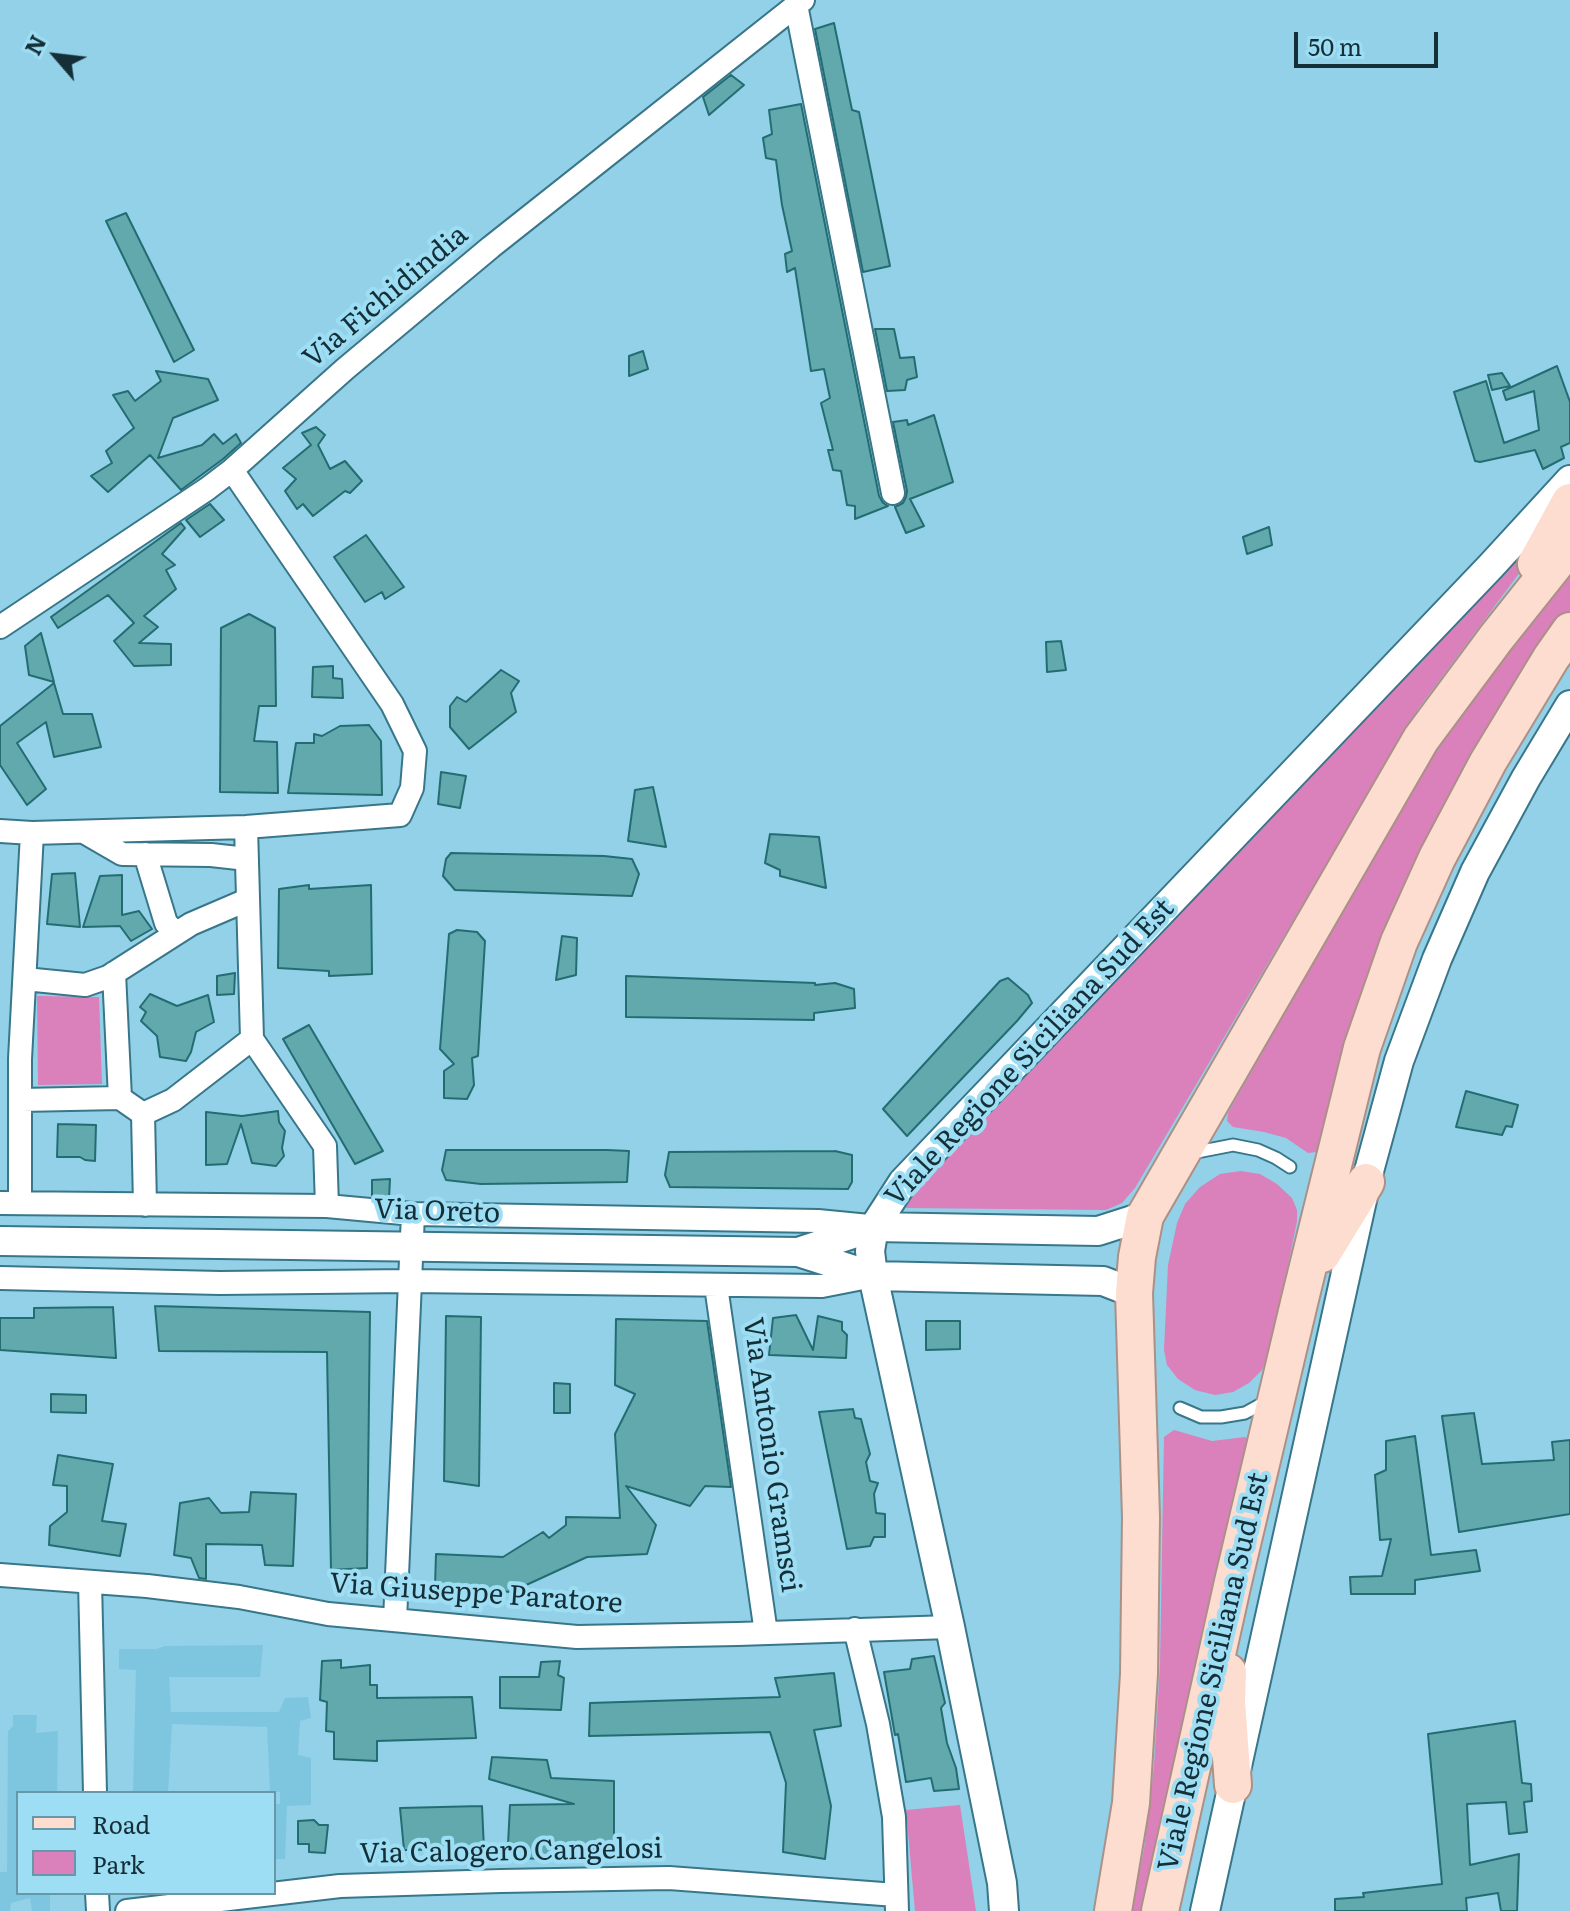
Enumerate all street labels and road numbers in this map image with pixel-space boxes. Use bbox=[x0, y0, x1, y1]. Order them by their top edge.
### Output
street label: Via Fichidindia bbox=[297, 218, 475, 376]
street label: Viale Regione Siciliana Sud Est bbox=[879, 892, 1181, 1214]
street label: Via Oreto bbox=[373, 1193, 501, 1231]
street label: Via Antonio Gramsci bbox=[735, 1315, 807, 1595]
street label: Viale Regione Siciliana Sud Est bbox=[1152, 1469, 1276, 1875]
street label: Via Giuseppe Paratore bbox=[328, 1567, 624, 1621]
street label: Via Calogero Cangelosi bbox=[359, 1833, 663, 1871]

